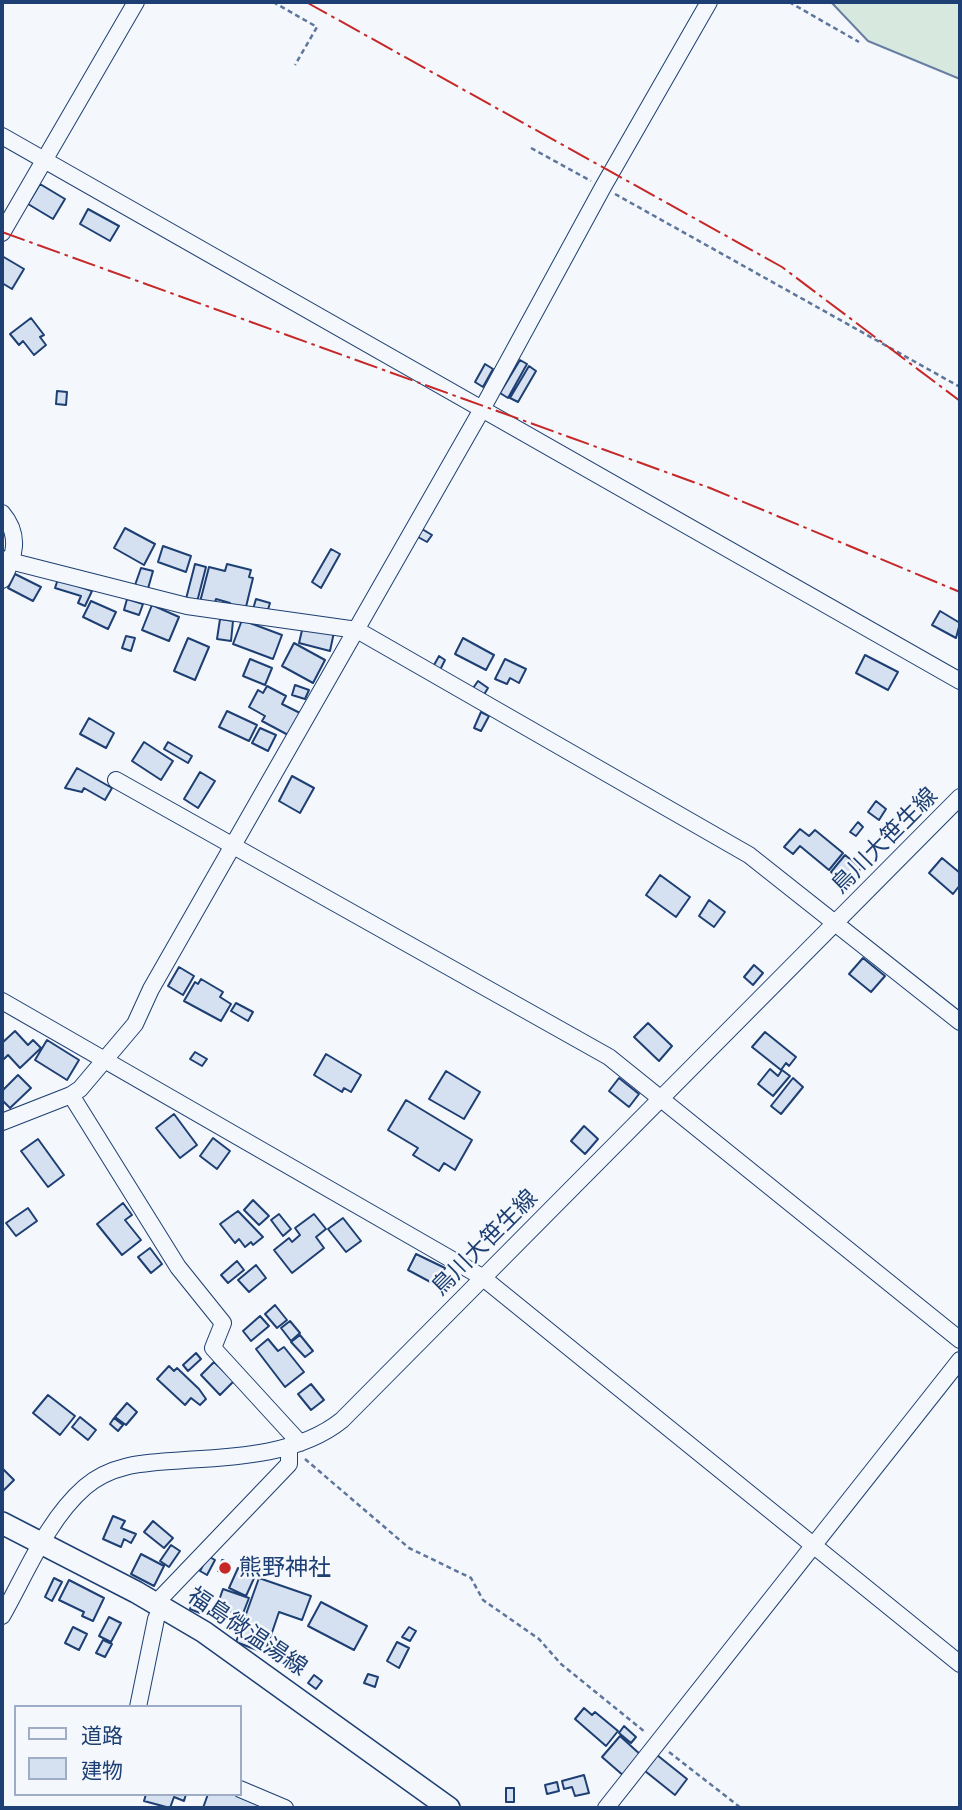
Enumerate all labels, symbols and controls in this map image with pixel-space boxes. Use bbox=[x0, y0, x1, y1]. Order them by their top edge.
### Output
street label: 鳥川大笹生線 bbox=[826, 782, 944, 900]
street label: 鳥川大笹生線 bbox=[426, 1184, 544, 1302]
place label: 熊野神社 bbox=[239, 1554, 331, 1582]
marker: 熊野神社 bbox=[217, 1560, 233, 1576]
street label: 福島微温湯線 bbox=[182, 1582, 312, 1682]
legend bbox=[14, 1705, 242, 1796]
text: 道路 bbox=[81, 1723, 123, 1748]
text: 建物 bbox=[81, 1758, 123, 1783]

